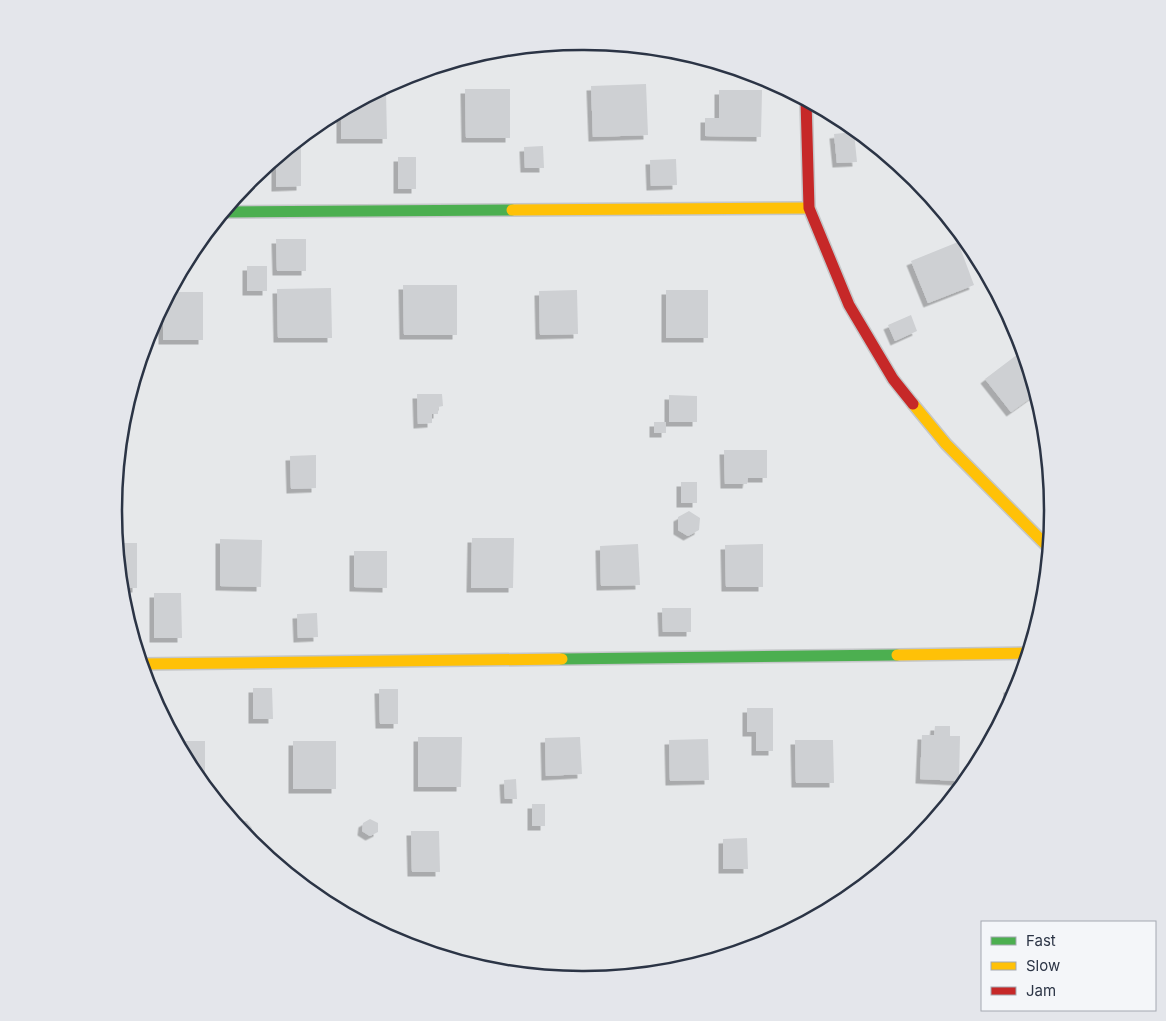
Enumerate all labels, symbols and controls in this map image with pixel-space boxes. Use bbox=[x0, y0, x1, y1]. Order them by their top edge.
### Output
legend bbox=[981, 921, 1156, 1011]
text: Fast bbox=[1026, 931, 1056, 950]
text: Slow bbox=[1026, 956, 1060, 975]
text: Jam bbox=[1026, 981, 1056, 1000]

